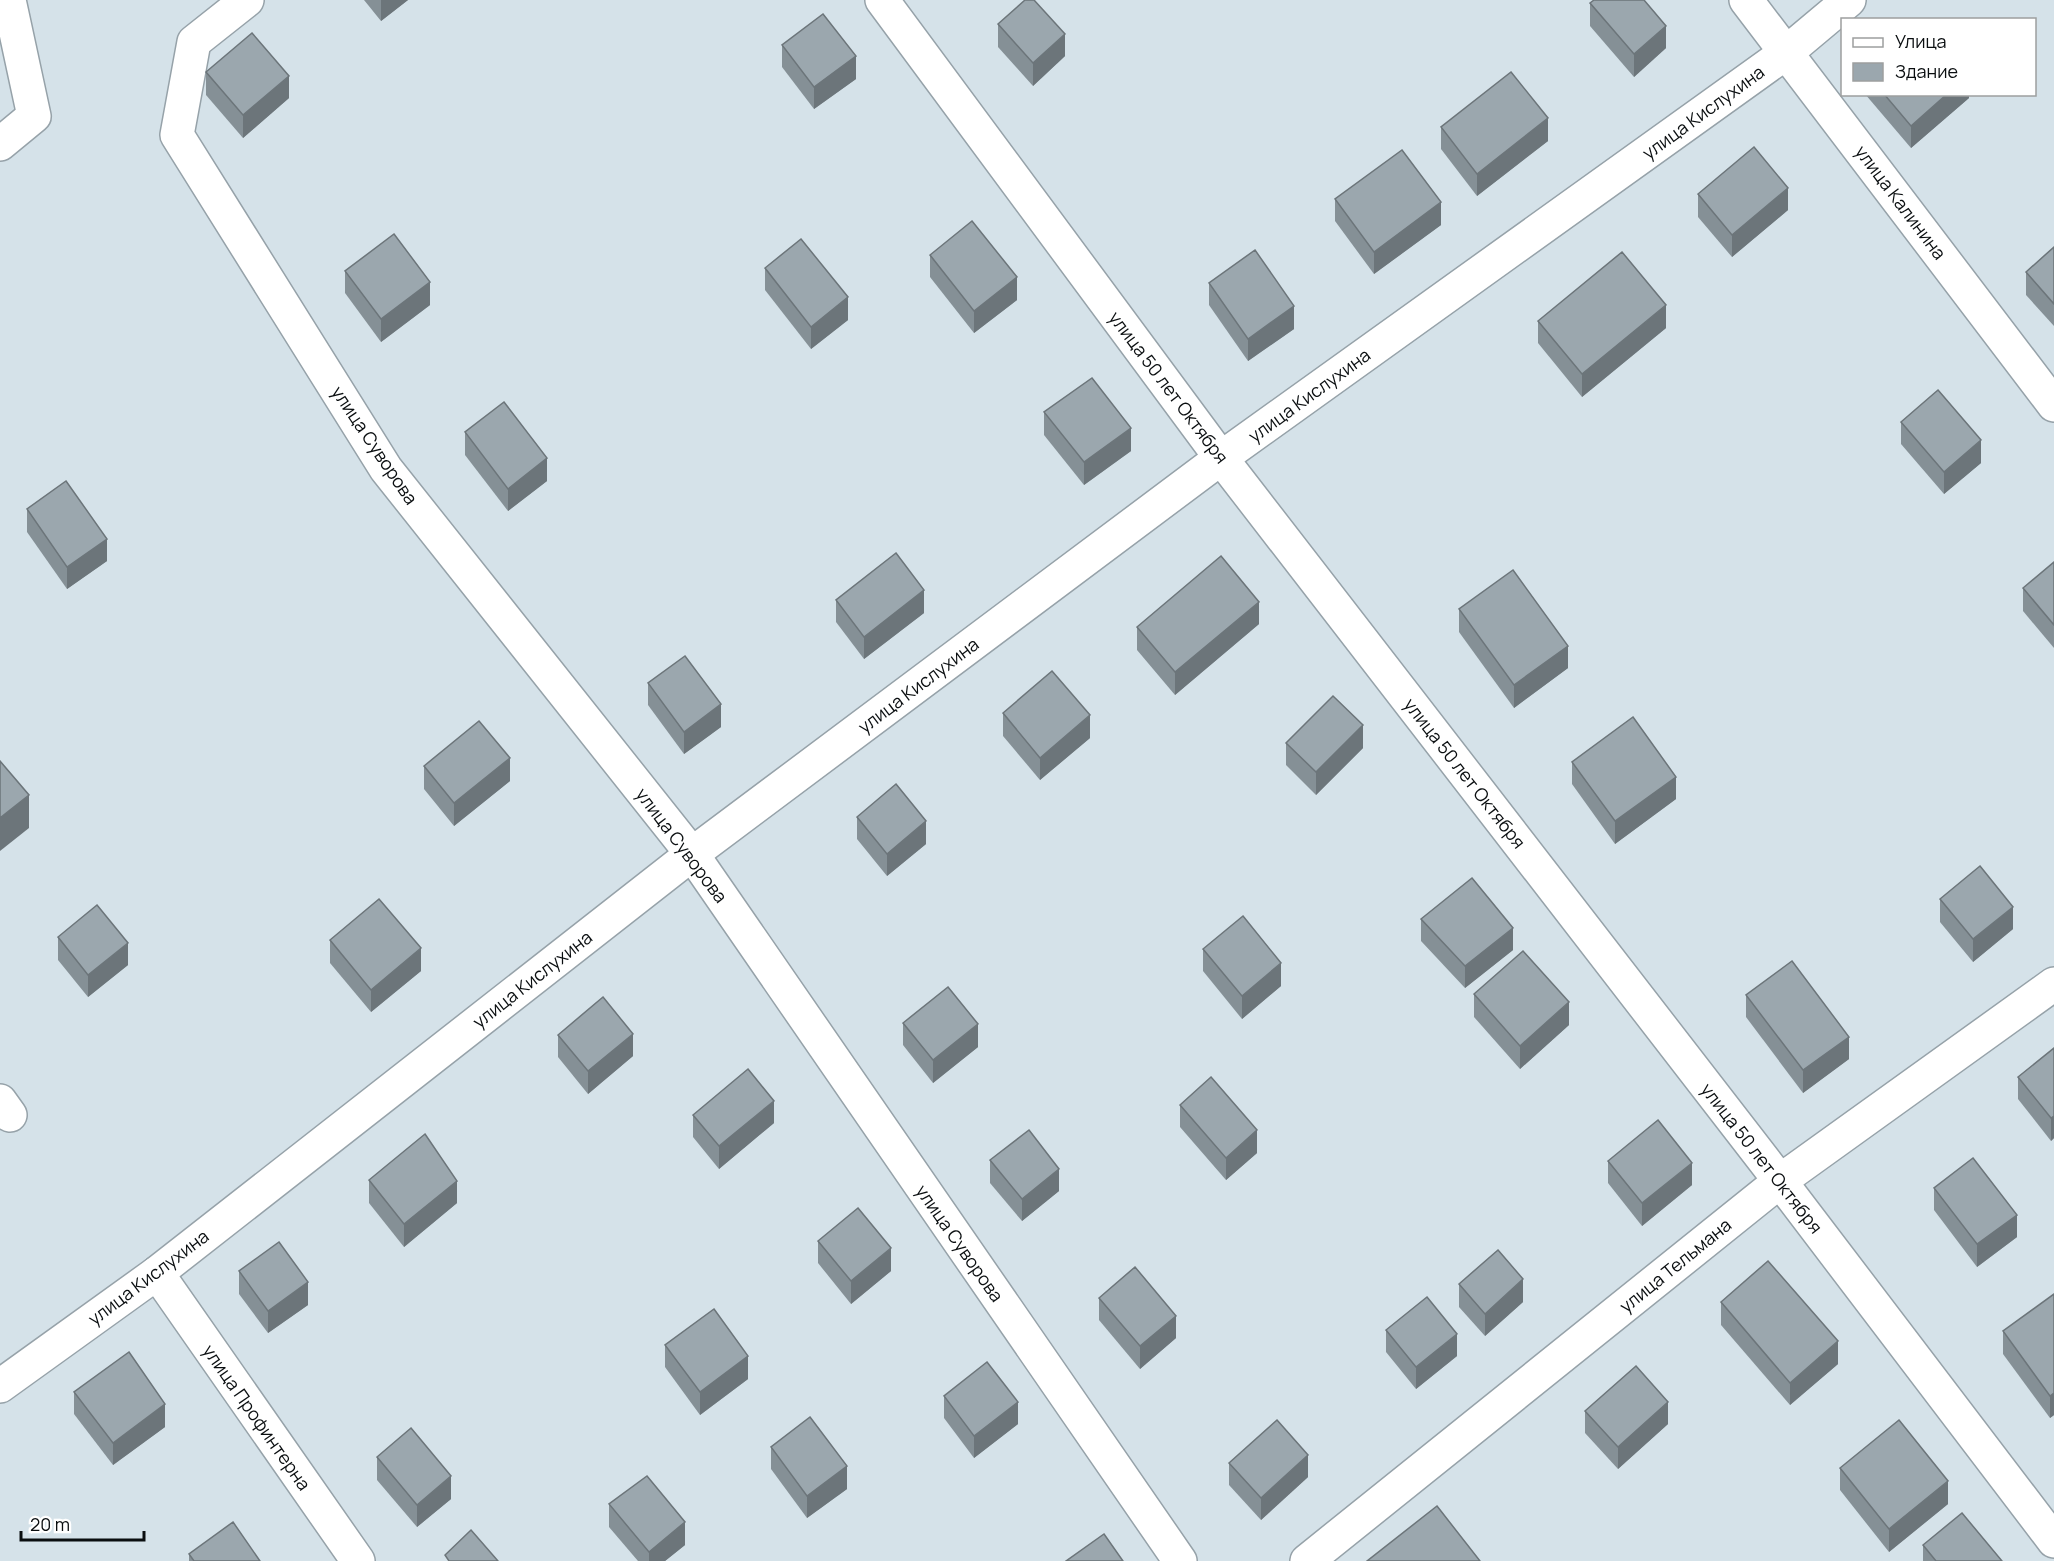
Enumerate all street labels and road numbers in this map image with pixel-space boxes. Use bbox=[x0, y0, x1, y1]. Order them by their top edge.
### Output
street label: улица Кислухина bbox=[1637, 60, 1769, 164]
street label: улица Калинина bbox=[1850, 140, 1952, 264]
street label: улица 50 лет Октября bbox=[1104, 306, 1234, 468]
street label: улица Кислухина bbox=[1243, 343, 1375, 447]
street label: улица Суворова bbox=[326, 381, 424, 509]
street label: улица Кислухина bbox=[853, 632, 983, 738]
street label: улица 50 лет Октября bbox=[1399, 693, 1531, 853]
street label: улица Суворова bbox=[631, 783, 733, 907]
street label: улица Кислухина bbox=[467, 925, 597, 1033]
street label: улица 50 лет Октября bbox=[1696, 1078, 1828, 1238]
street label: улица Суворова bbox=[911, 1180, 1009, 1306]
street label: улица Тельмана bbox=[1614, 1212, 1736, 1318]
street label: улица Кислухина bbox=[83, 1224, 213, 1330]
street label: улица Профинтерна bbox=[198, 1339, 316, 1495]

